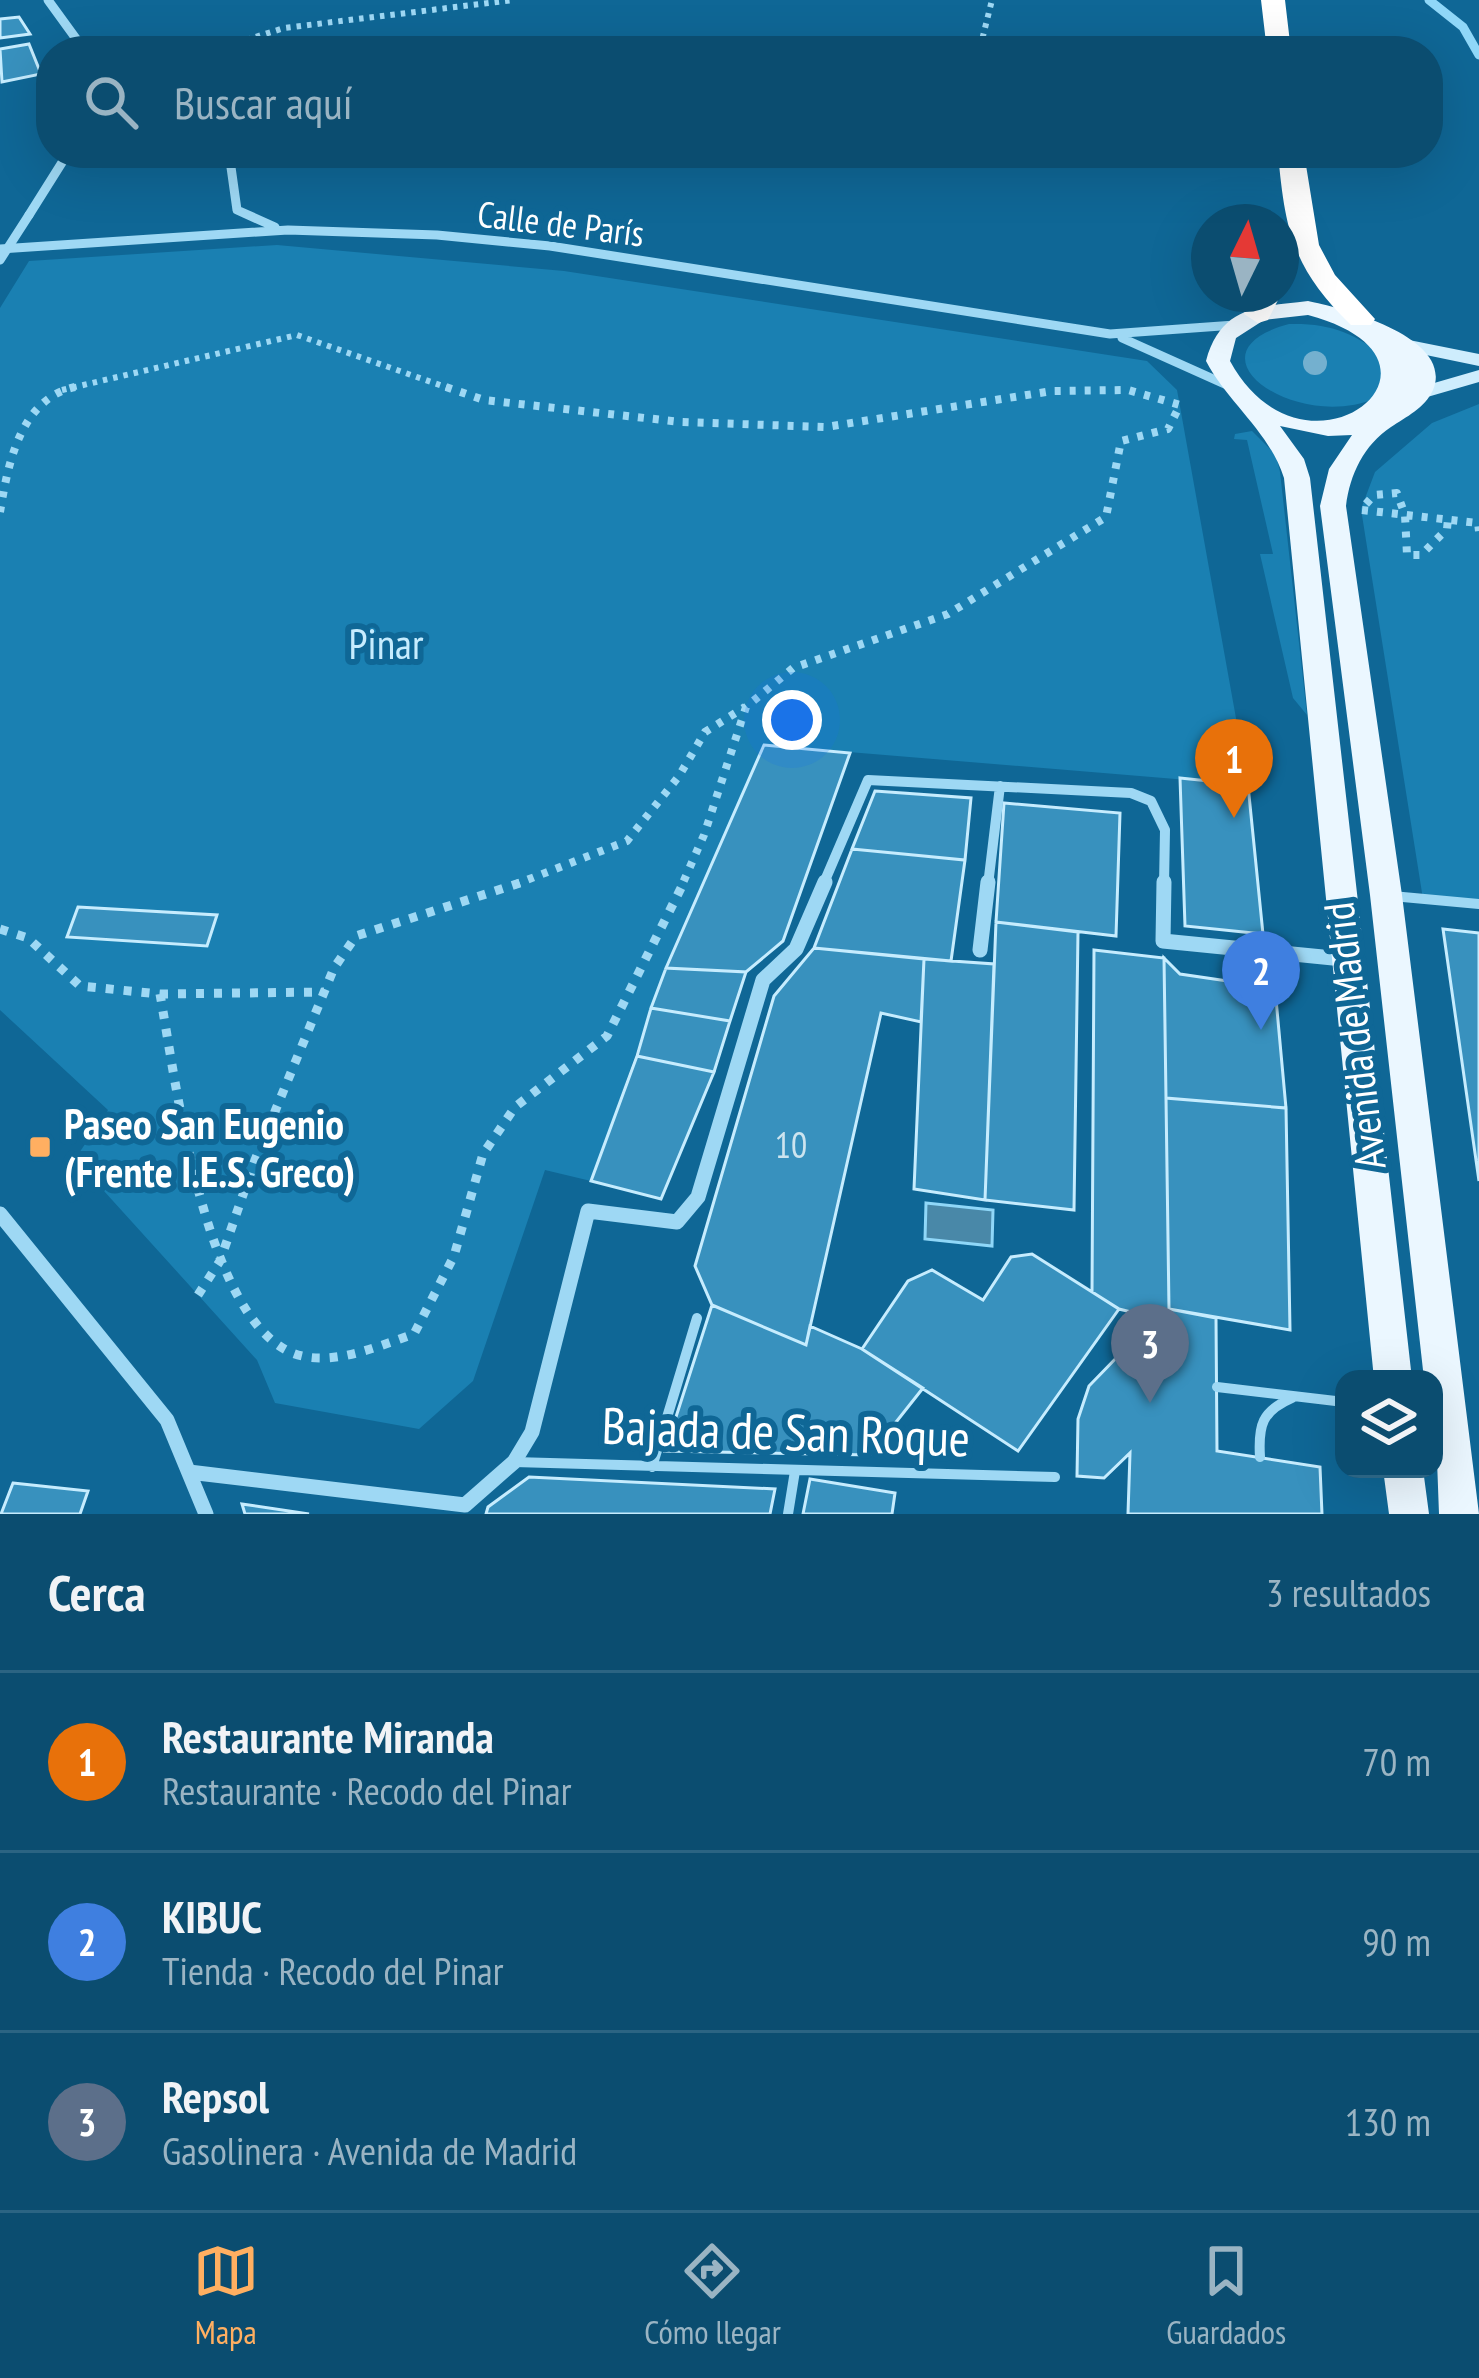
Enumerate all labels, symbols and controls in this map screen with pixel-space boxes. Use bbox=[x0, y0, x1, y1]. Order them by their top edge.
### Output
search box bbox=[36, 36, 1443, 168]
icon: search bbox=[78, 69, 144, 135]
text: Buscar aquí bbox=[174, 73, 353, 131]
street label: Calle de París bbox=[475, 189, 647, 257]
north arrow bbox=[1191, 204, 1299, 312]
park label: Pinar bbox=[349, 616, 424, 671]
your location bbox=[762, 690, 822, 750]
pin: 1 bbox=[1195, 719, 1273, 818]
street label: Avenida de Madrid bbox=[1310, 899, 1398, 1173]
pin: 2 bbox=[1222, 931, 1300, 1030]
place label: Paseo San Eugenio (Frente I.E.S. Greco) bbox=[64, 1096, 355, 1199]
house number: 10 bbox=[775, 1121, 807, 1168]
marker: Paseo San Eugenio (Frente I.E.S. Greco) bbox=[27, 1134, 53, 1160]
pin: 3 bbox=[1111, 1304, 1189, 1403]
map controls bbox=[1335, 1370, 1443, 1478]
button: layers bbox=[1335, 1370, 1443, 1478]
street label: Bajada de San Roque bbox=[601, 1392, 971, 1470]
text: Cerca bbox=[48, 1559, 146, 1625]
text: 3 resultados bbox=[1266, 1567, 1431, 1618]
text: Restaurante Miranda bbox=[162, 1707, 494, 1765]
text: 1 bbox=[78, 1736, 96, 1787]
text: 70 m bbox=[1362, 1736, 1431, 1787]
text: Restaurante · Recodo del Pinar bbox=[162, 1765, 571, 1816]
text: KIBUC bbox=[162, 1887, 262, 1945]
text: 2 bbox=[78, 1916, 96, 1967]
text: 90 m bbox=[1362, 1916, 1431, 1967]
text: Tienda · Recodo del Pinar bbox=[162, 1945, 503, 1996]
text: Repsol bbox=[162, 2067, 269, 2125]
text: 3 bbox=[78, 2096, 96, 2147]
text: 130 m bbox=[1345, 2096, 1431, 2147]
text: Gasolinera · Avenida de Madrid bbox=[162, 2125, 577, 2176]
tab: Mapa bbox=[193, 2238, 259, 2353]
tab: Cómo llegar bbox=[644, 2238, 781, 2353]
tab: Guardados bbox=[1166, 2238, 1286, 2353]

